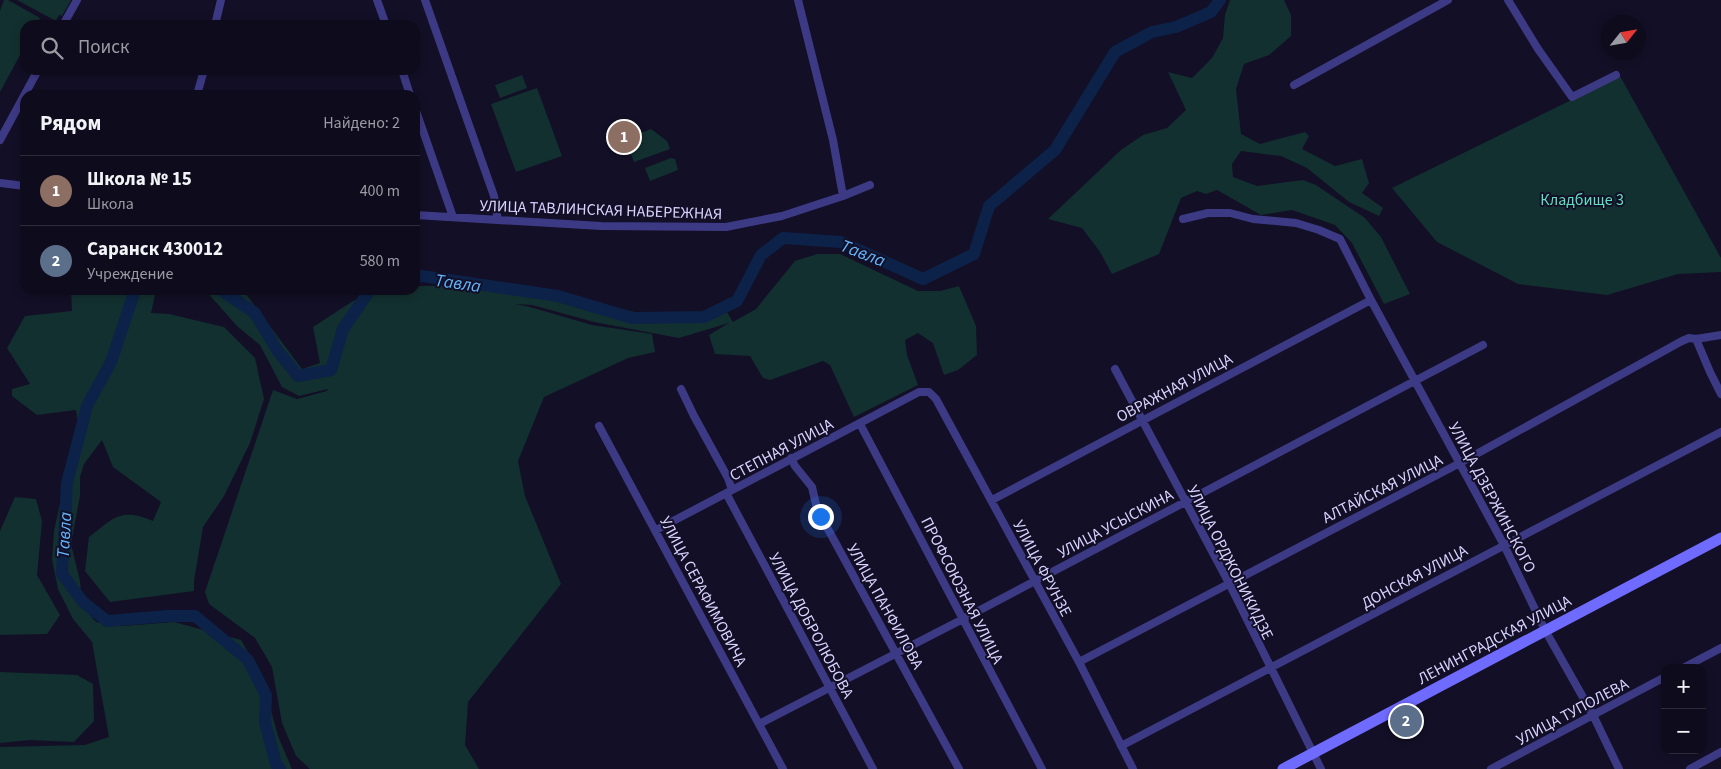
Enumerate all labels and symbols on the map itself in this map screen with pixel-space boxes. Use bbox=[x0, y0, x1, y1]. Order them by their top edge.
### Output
north arrow bbox=[1601, 15, 1646, 60]
pin: 1 bbox=[608, 118, 640, 156]
park label: Кладбище 3 bbox=[1540, 189, 1624, 211]
street label: УЛИЦА ТАВЛИНСКАЯ НАБЕРЕЖНАЯ bbox=[479, 195, 723, 225]
water label: Тавла bbox=[837, 233, 889, 274]
water label: Тавла bbox=[433, 268, 483, 299]
street label: ОВРАЖНАЯ УЛИЦА bbox=[1112, 348, 1237, 428]
street label: СТЕПНАЯ УЛИЦА bbox=[726, 413, 837, 487]
street label: УЛИЦА ДЗЕРЖИНСКОГО bbox=[1443, 418, 1541, 577]
street label: АЛТАЙСКАЯ УЛИЦА bbox=[1318, 449, 1447, 529]
street label: УЛИЦА ОРДЖОНИКИДЗЕ bbox=[1182, 482, 1279, 643]
street label: УЛИЦА УСЫСКИНА bbox=[1054, 484, 1177, 564]
your location bbox=[808, 504, 834, 530]
water label: Тавла bbox=[51, 511, 78, 559]
street label: УЛИЦА СЕРАФИМОВИЧА bbox=[654, 513, 752, 671]
street label: ПРОФСОЮЗНАЯ УЛИЦА bbox=[915, 513, 1009, 668]
street label: УЛИЦА ФРУНЗЕ bbox=[1007, 516, 1077, 621]
street label: ДОНСКАЯ УЛИЦА bbox=[1357, 539, 1472, 614]
street label: УЛИЦА ПАНФИЛОВА bbox=[841, 540, 929, 674]
street label: УЛИЦА ДОБРОЛЮБОВА bbox=[763, 549, 859, 702]
street label: ЛЕНИНГРАДСКАЯ УЛИЦА bbox=[1414, 590, 1576, 690]
street label: УЛИЦА ТУПОЛЕВА bbox=[1513, 673, 1633, 751]
pin: 2 bbox=[1390, 702, 1422, 740]

